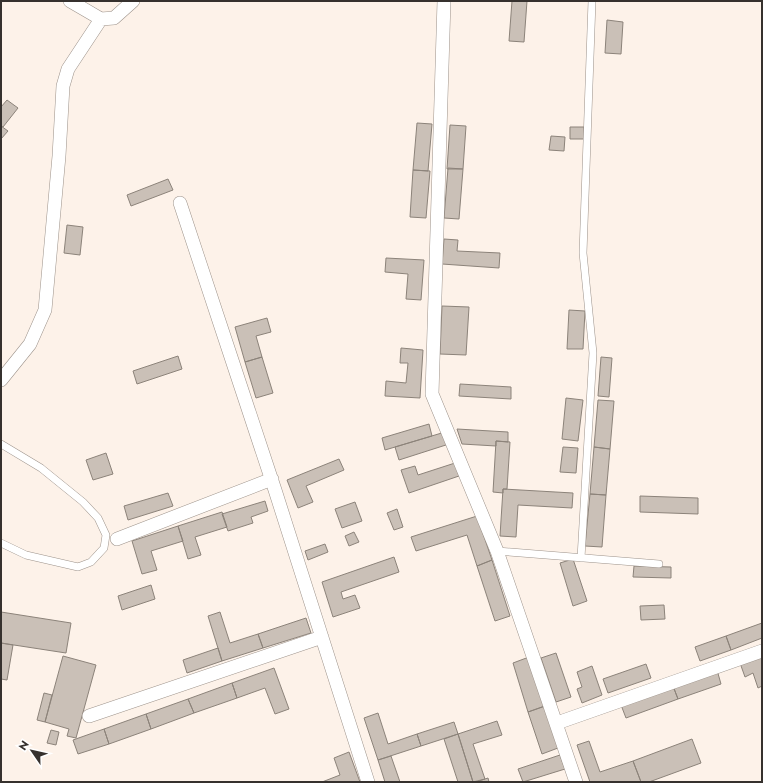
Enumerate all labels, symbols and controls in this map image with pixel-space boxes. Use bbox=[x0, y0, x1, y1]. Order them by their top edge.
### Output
north arrow bbox=[12, 731, 52, 771]
text: N bbox=[15, 737, 33, 754]

